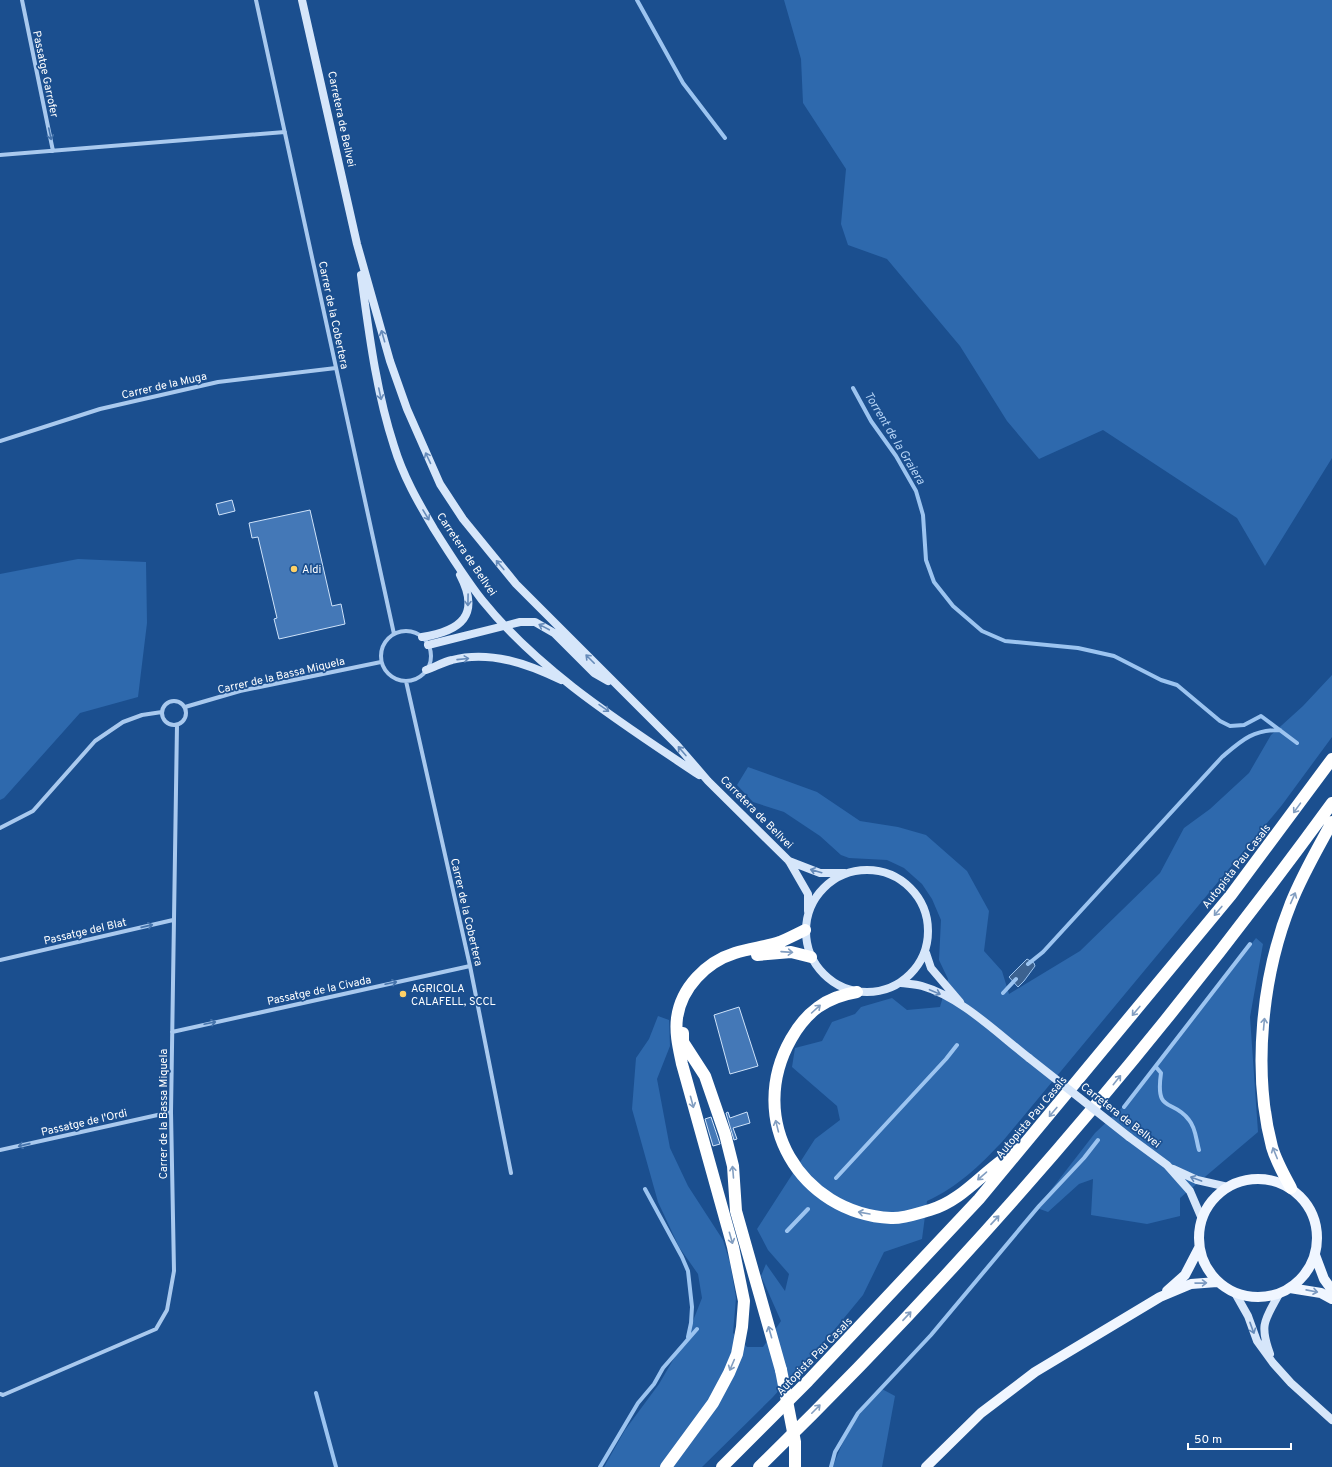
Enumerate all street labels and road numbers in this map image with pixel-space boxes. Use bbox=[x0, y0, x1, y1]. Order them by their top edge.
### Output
street label: Passatge Garrofer bbox=[29, 29, 61, 120]
street label: Carretera de Bellvei bbox=[324, 70, 358, 168]
street label: Carrer de la Cobertera bbox=[315, 260, 351, 371]
street label: Carrer de la Muga bbox=[120, 369, 208, 403]
street label: Carretera de Bellvei bbox=[433, 510, 499, 599]
street label: Carrer de la Bassa Miquela bbox=[216, 654, 347, 697]
street label: Carretera de Bellvei bbox=[717, 773, 796, 852]
street label: Autopista Pau Casals bbox=[1199, 822, 1274, 912]
street label: Carrer de la Cobertera bbox=[447, 857, 485, 968]
street label: Passatge del Blat bbox=[42, 916, 128, 948]
street label: Passatge de la Civada bbox=[266, 973, 373, 1009]
street label: Carrer de la Bassa Miquela bbox=[157, 1049, 171, 1179]
street label: Autopista Pau Casals bbox=[993, 1074, 1070, 1162]
street label: Carretera de Bellvei bbox=[1078, 1080, 1163, 1151]
street label: Passatge de l'Ordi bbox=[40, 1106, 129, 1140]
street label: Autopista Pau Casals bbox=[774, 1315, 856, 1399]

